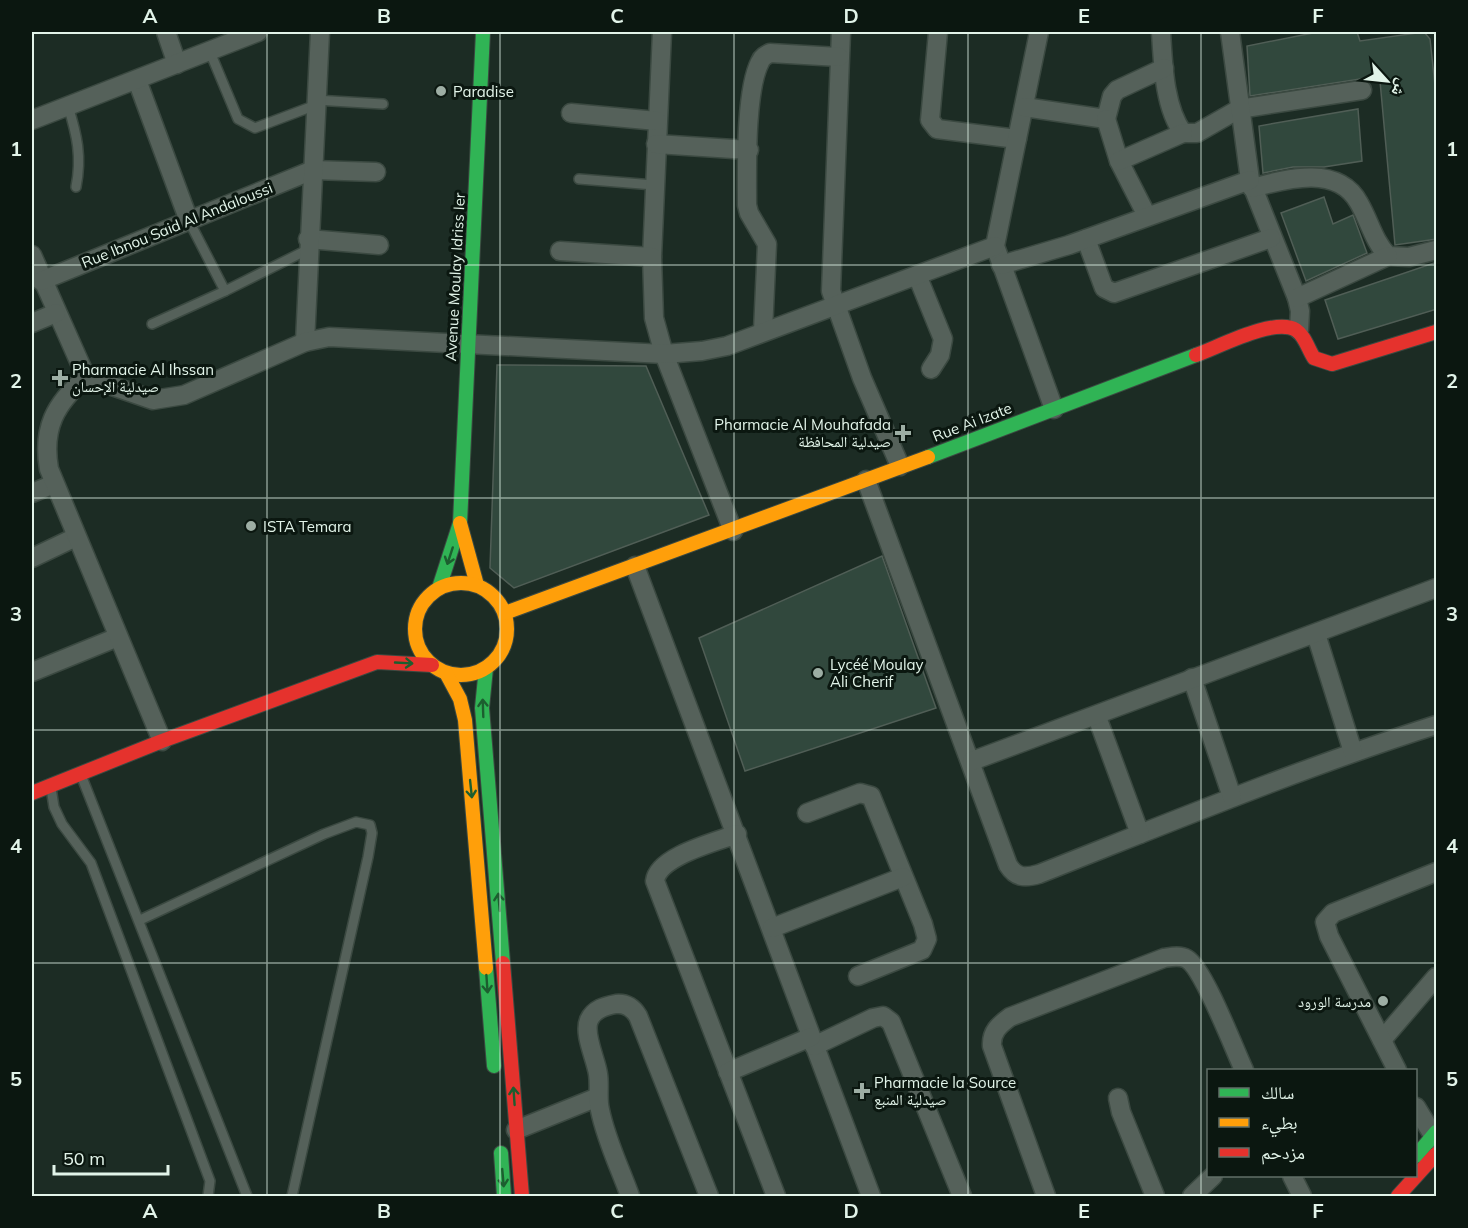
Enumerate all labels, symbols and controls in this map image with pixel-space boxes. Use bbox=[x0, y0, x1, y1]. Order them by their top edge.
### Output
text: A bbox=[143, 3, 158, 28]
text: B bbox=[377, 3, 391, 28]
text: C bbox=[610, 3, 624, 28]
text: D bbox=[843, 3, 859, 28]
text: E bbox=[1078, 3, 1090, 28]
text: F bbox=[1312, 3, 1324, 28]
north arrow bbox=[1357, 51, 1417, 111]
text: ش bbox=[1388, 76, 1413, 100]
place label: Paradise bbox=[453, 82, 514, 101]
marker: Paradise bbox=[434, 84, 448, 98]
text: 1 bbox=[10, 136, 22, 161]
text: 1 bbox=[1446, 136, 1458, 161]
street label: Rue Ibnou Said Al Andaloussi bbox=[79, 178, 275, 272]
street label: Avenue Moulay Idriss Ier bbox=[441, 192, 469, 362]
place label: Pharmacie Al Ihssan صيدلية الإحسان bbox=[72, 360, 214, 397]
text: 2 bbox=[10, 368, 22, 393]
text: 2 bbox=[1446, 368, 1458, 393]
marker: Pharmacie Al Ihssan صيدلية الإحسان bbox=[53, 371, 67, 385]
street label: Rue Ai Izate bbox=[930, 398, 1014, 446]
place label: Pharmacie Al Mouhafada صيدلية المحافظة bbox=[714, 415, 891, 451]
marker: Pharmacie Al Mouhafada صيدلية المحافظة bbox=[896, 426, 910, 440]
place label: ISTA Temara bbox=[263, 517, 351, 536]
marker: ISTA Temara bbox=[244, 519, 258, 533]
one-way arrow bbox=[444, 546, 455, 565]
text: 3 bbox=[10, 601, 22, 626]
text: 3 bbox=[1446, 601, 1458, 626]
place label: Lycéé Moulay Ali Cherif bbox=[830, 655, 923, 691]
one-way arrow bbox=[394, 658, 414, 669]
marker: Lycéé Moulay Ali Cherif bbox=[811, 666, 825, 680]
one-way arrow bbox=[477, 698, 489, 718]
one-way arrow bbox=[466, 779, 477, 799]
text: 4 bbox=[10, 833, 22, 858]
text: 4 bbox=[1446, 833, 1458, 858]
one-way arrow bbox=[493, 892, 504, 912]
one-way arrow bbox=[482, 973, 493, 993]
place label: مدرسة الورود bbox=[1298, 992, 1371, 1011]
marker: مدرسة الورود bbox=[1376, 994, 1390, 1008]
text: 5 bbox=[10, 1066, 22, 1091]
text: 5 bbox=[1446, 1066, 1458, 1091]
legend bbox=[1207, 1069, 1417, 1177]
place label: Pharmacie la Source صيدلية المنبع bbox=[874, 1073, 1016, 1110]
text: سالك bbox=[1261, 1081, 1294, 1104]
marker: Pharmacie la Source صيدلية المنبع bbox=[855, 1084, 869, 1098]
one-way arrow bbox=[508, 1087, 519, 1107]
text: بطيء bbox=[1261, 1111, 1298, 1138]
scale bar bbox=[54, 1138, 168, 1176]
text: مزدحم bbox=[1261, 1141, 1305, 1165]
text: 50 m bbox=[63, 1147, 105, 1170]
one-way arrow bbox=[498, 1168, 509, 1188]
text: A bbox=[143, 1198, 158, 1223]
text: B bbox=[377, 1198, 391, 1223]
text: C bbox=[610, 1198, 624, 1223]
text: D bbox=[843, 1198, 859, 1223]
text: E bbox=[1078, 1198, 1090, 1223]
text: F bbox=[1312, 1198, 1324, 1223]

